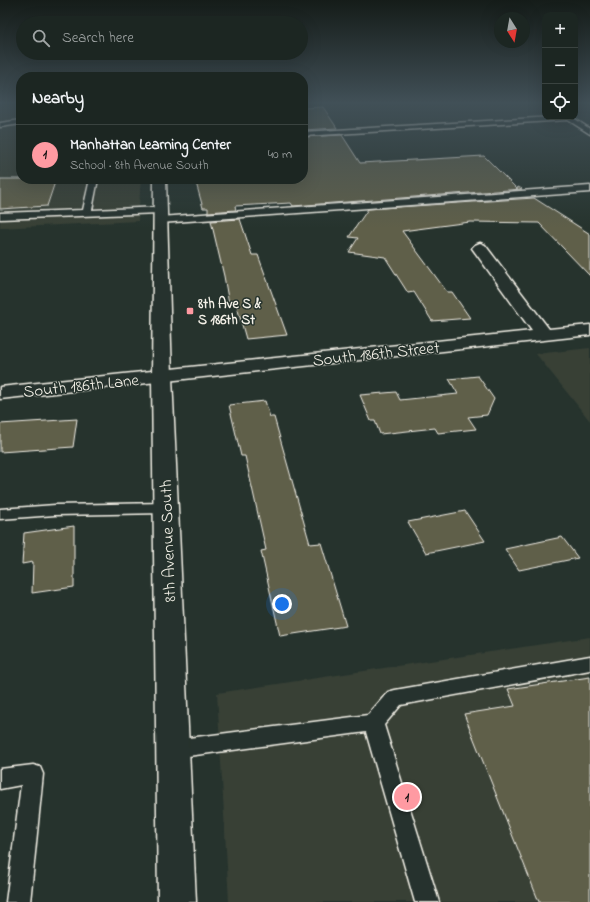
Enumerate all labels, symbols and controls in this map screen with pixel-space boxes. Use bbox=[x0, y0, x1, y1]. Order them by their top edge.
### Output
north arrow bbox=[494, 12, 530, 48]
map controls bbox=[542, 12, 578, 120]
button: + bbox=[542, 12, 578, 48]
search box bbox=[16, 16, 308, 60]
icon: search bbox=[30, 27, 52, 49]
text: Search here bbox=[62, 27, 134, 49]
button: − bbox=[542, 48, 578, 84]
button: locate bbox=[542, 84, 578, 120]
text: Nearby bbox=[32, 86, 84, 111]
text: Manhattan Learning Center bbox=[70, 134, 231, 156]
text: 1 bbox=[43, 145, 47, 164]
text: 40 m bbox=[268, 145, 292, 164]
text: School · 8th Avenue South bbox=[70, 156, 209, 175]
place label: 8th Ave S & S 186th St bbox=[197, 294, 262, 331]
marker: 8th Ave S & S 186th St bbox=[185, 306, 195, 316]
street label: South 186th Street bbox=[311, 335, 441, 374]
street label: South 186th Lane bbox=[22, 368, 141, 405]
street label: 8th Avenue South bbox=[154, 479, 183, 603]
your location bbox=[272, 594, 292, 614]
pin: 1 bbox=[394, 782, 420, 812]

